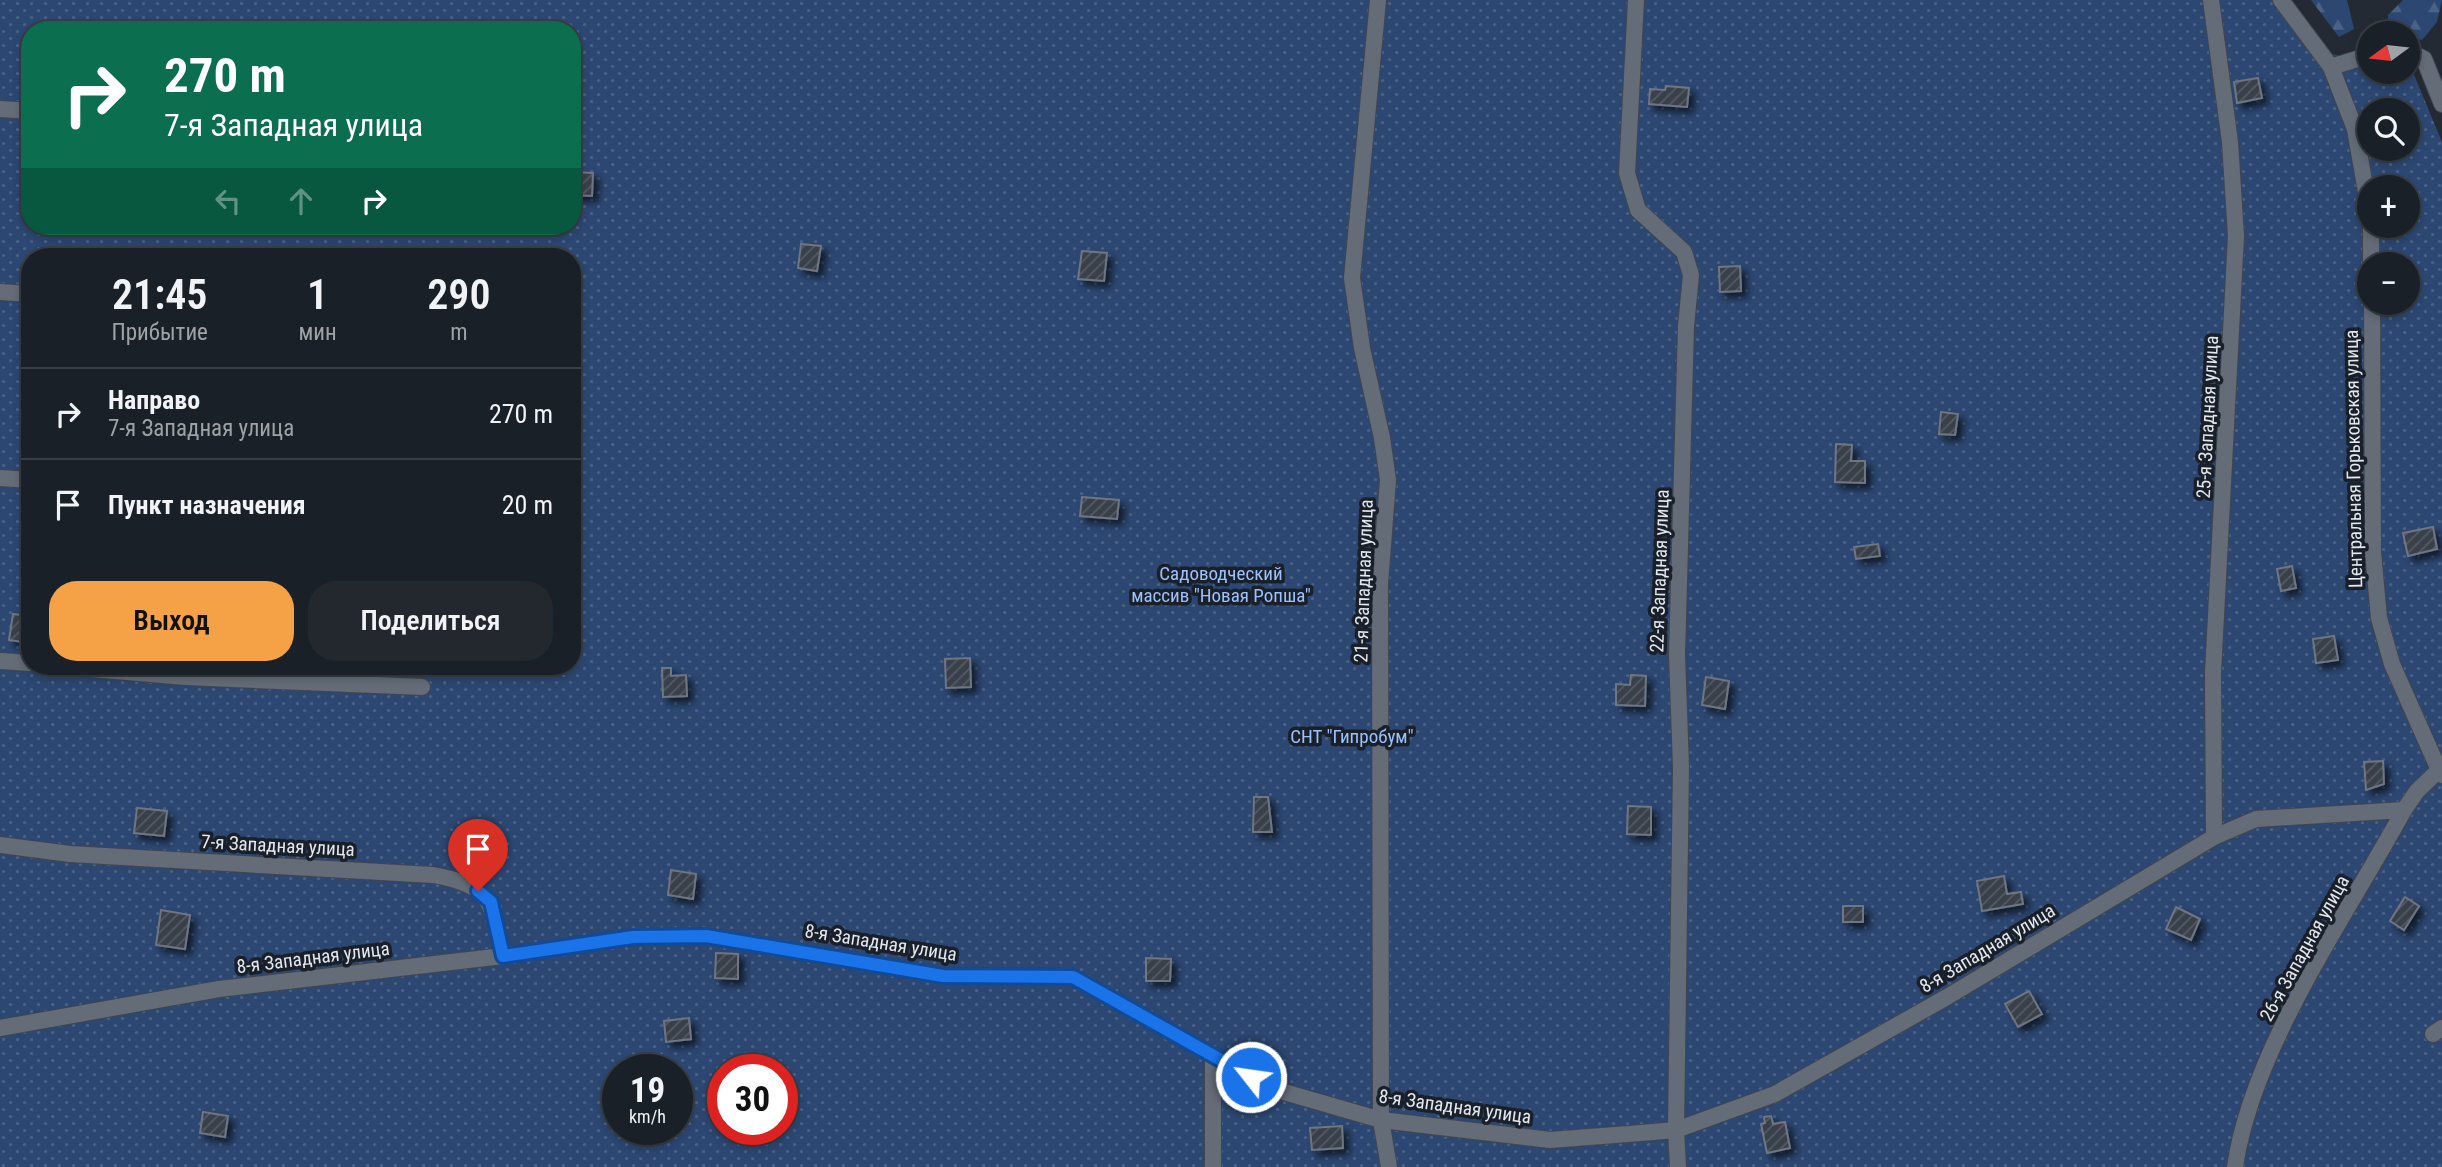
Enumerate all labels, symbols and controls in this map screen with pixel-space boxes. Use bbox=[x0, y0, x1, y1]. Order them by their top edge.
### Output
north arrow bbox=[2357, 21, 2420, 84]
map controls bbox=[2357, 21, 2420, 315]
text: 270 m bbox=[164, 47, 286, 104]
icon: right bbox=[49, 49, 140, 140]
button: search bbox=[2357, 98, 2420, 161]
text: 7-я Западная улица bbox=[164, 106, 423, 144]
button: + bbox=[2357, 175, 2420, 238]
icon: left bbox=[209, 182, 247, 220]
icon: ahead bbox=[282, 182, 320, 220]
icon: right bbox=[355, 182, 393, 220]
button: − bbox=[2357, 252, 2420, 315]
text: 21:45 bbox=[112, 270, 207, 319]
text: 1 bbox=[307, 270, 328, 319]
text: 290 bbox=[427, 270, 491, 319]
text: Прибытие bbox=[111, 319, 208, 346]
text: мин bbox=[298, 319, 337, 346]
text: m bbox=[450, 319, 467, 346]
street label: Центральная Горьковская улица bbox=[2340, 330, 2367, 588]
street label: 25-я Западная улица bbox=[2192, 335, 2223, 499]
text: Направо bbox=[108, 385, 200, 415]
icon: right bbox=[49, 395, 87, 433]
text: 270 m bbox=[489, 399, 553, 429]
text: 7-я Западная улица bbox=[108, 415, 294, 442]
icon: arrive bbox=[49, 486, 87, 524]
street label: 22-я Западная улица bbox=[1645, 489, 1674, 653]
text: Пункт назначения bbox=[108, 490, 306, 520]
text: 20 m bbox=[502, 490, 553, 520]
street label: 21-я Западная улица bbox=[1349, 499, 1378, 663]
park label: Садоводческий массив "Новая Ропша" bbox=[1131, 562, 1311, 607]
button: Выход bbox=[49, 581, 294, 661]
button: Поделиться bbox=[308, 581, 553, 661]
park label: СНТ "Гипробум" bbox=[1290, 725, 1414, 748]
pin bbox=[448, 819, 508, 891]
street label: 7-я Западная улица bbox=[201, 830, 355, 861]
icon: arrive bbox=[459, 830, 497, 868]
street label: 26-я Западная улица bbox=[2255, 871, 2354, 1025]
street label: 8-я Западная улица bbox=[1915, 899, 2059, 998]
street label: 8-я Западная улица bbox=[803, 919, 959, 966]
street label: 8-я Западная улица bbox=[235, 937, 391, 978]
position arrow bbox=[1214, 1040, 1288, 1114]
speed limit sign: 30 bbox=[707, 1054, 798, 1145]
text: 19 bbox=[630, 1070, 665, 1111]
street label: 8-я Западная улица bbox=[1377, 1084, 1533, 1129]
text: km/h bbox=[629, 1106, 666, 1127]

